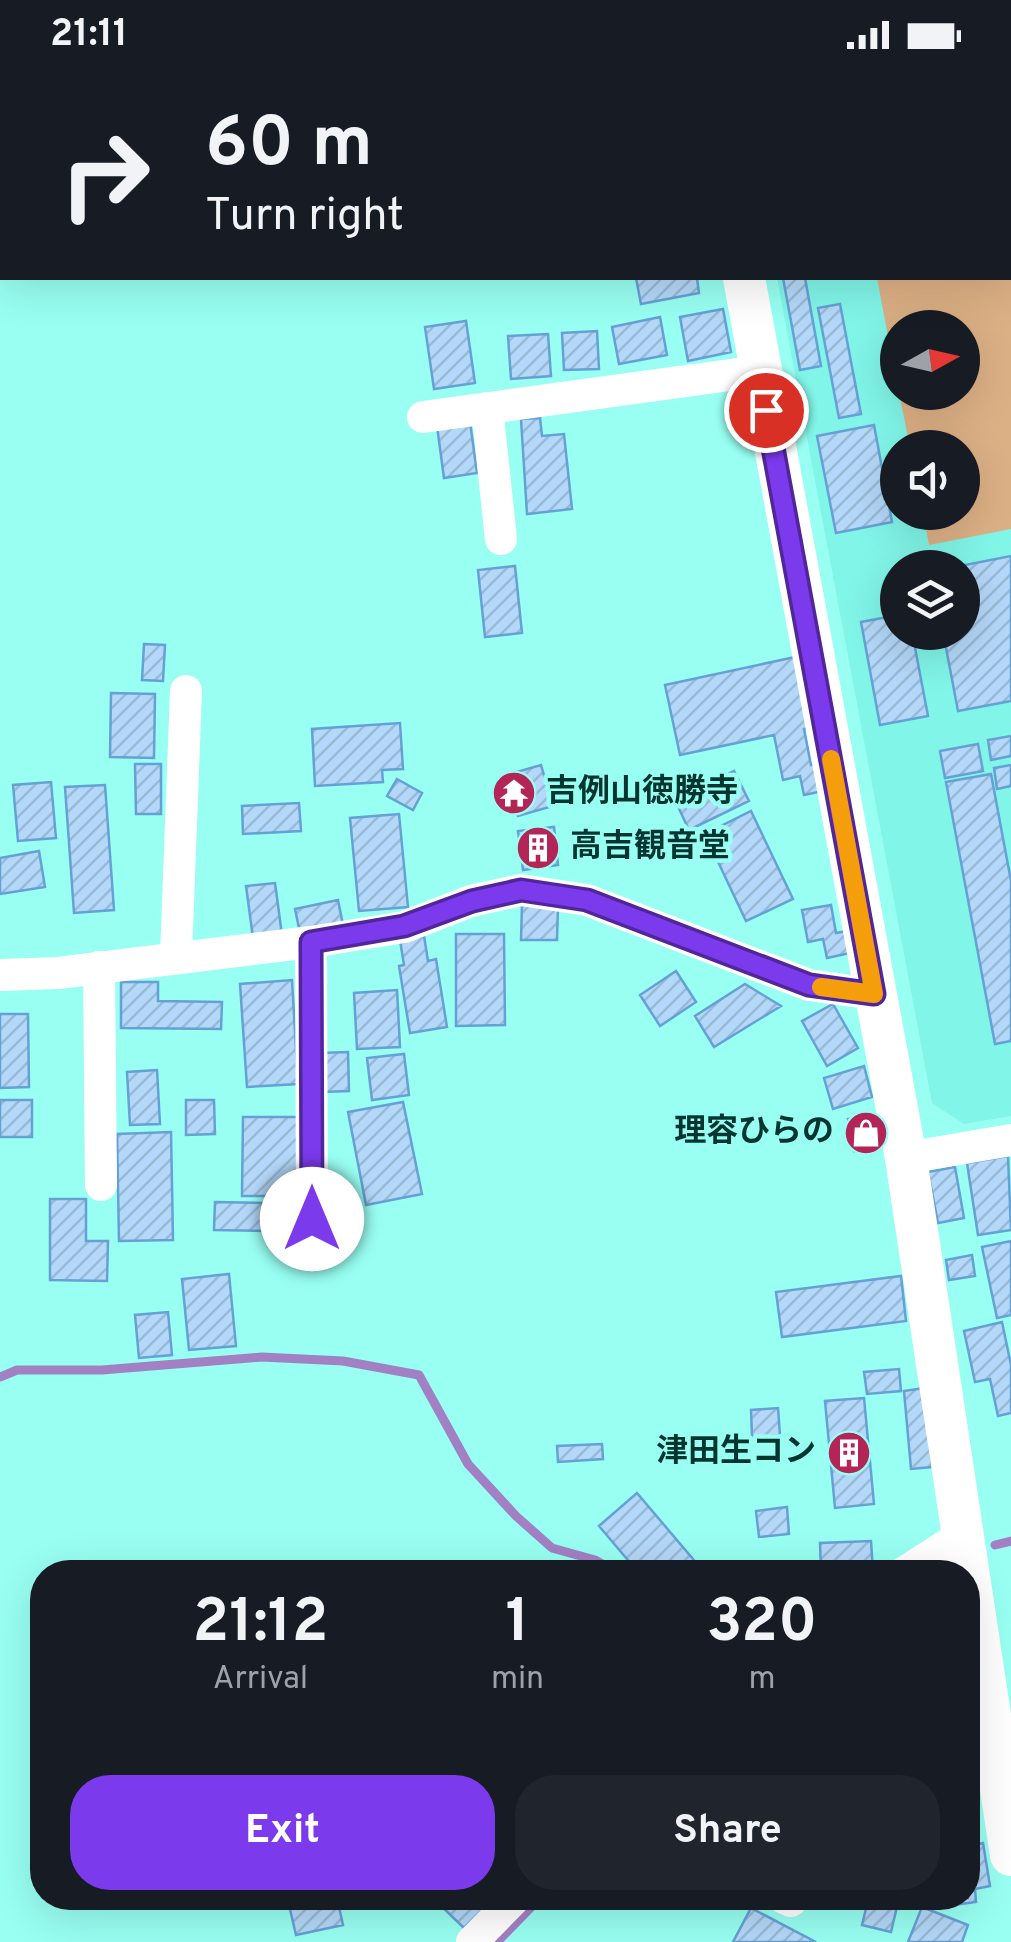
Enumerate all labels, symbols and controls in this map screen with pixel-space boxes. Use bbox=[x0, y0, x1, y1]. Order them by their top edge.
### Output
text: 21:11 bbox=[50, 11, 128, 60]
text: 60 m bbox=[205, 102, 373, 191]
icon: right bbox=[40, 110, 170, 240]
text: Turn right bbox=[205, 189, 404, 246]
north arrow bbox=[880, 310, 980, 410]
map controls bbox=[880, 310, 980, 650]
pin bbox=[724, 368, 809, 453]
icon: arrive bbox=[739, 383, 794, 438]
button: sound bbox=[880, 430, 980, 530]
button: layers bbox=[880, 550, 980, 650]
temple icon: 吉例山徳勝寺 bbox=[491, 770, 537, 816]
place label: 吉例山徳勝寺 bbox=[546, 773, 738, 813]
building icon: 高吉観音堂 bbox=[515, 825, 561, 871]
place label: 高吉観音堂 bbox=[570, 828, 730, 868]
shop icon: 理容ひらの bbox=[843, 1110, 889, 1156]
place label: 理容ひらの bbox=[674, 1113, 834, 1153]
position arrow bbox=[260, 1167, 364, 1271]
building icon: 津田生コン bbox=[826, 1430, 872, 1476]
place label: 津田生コン bbox=[656, 1433, 816, 1473]
text: 21:12 bbox=[192, 1587, 328, 1663]
text: 1 bbox=[506, 1587, 530, 1663]
text: 320 bbox=[707, 1587, 818, 1663]
text: Arrival bbox=[213, 1660, 308, 1700]
text: min bbox=[491, 1660, 544, 1700]
text: m bbox=[748, 1660, 776, 1700]
button: Exit bbox=[70, 1775, 495, 1890]
button: Share bbox=[515, 1775, 940, 1890]

